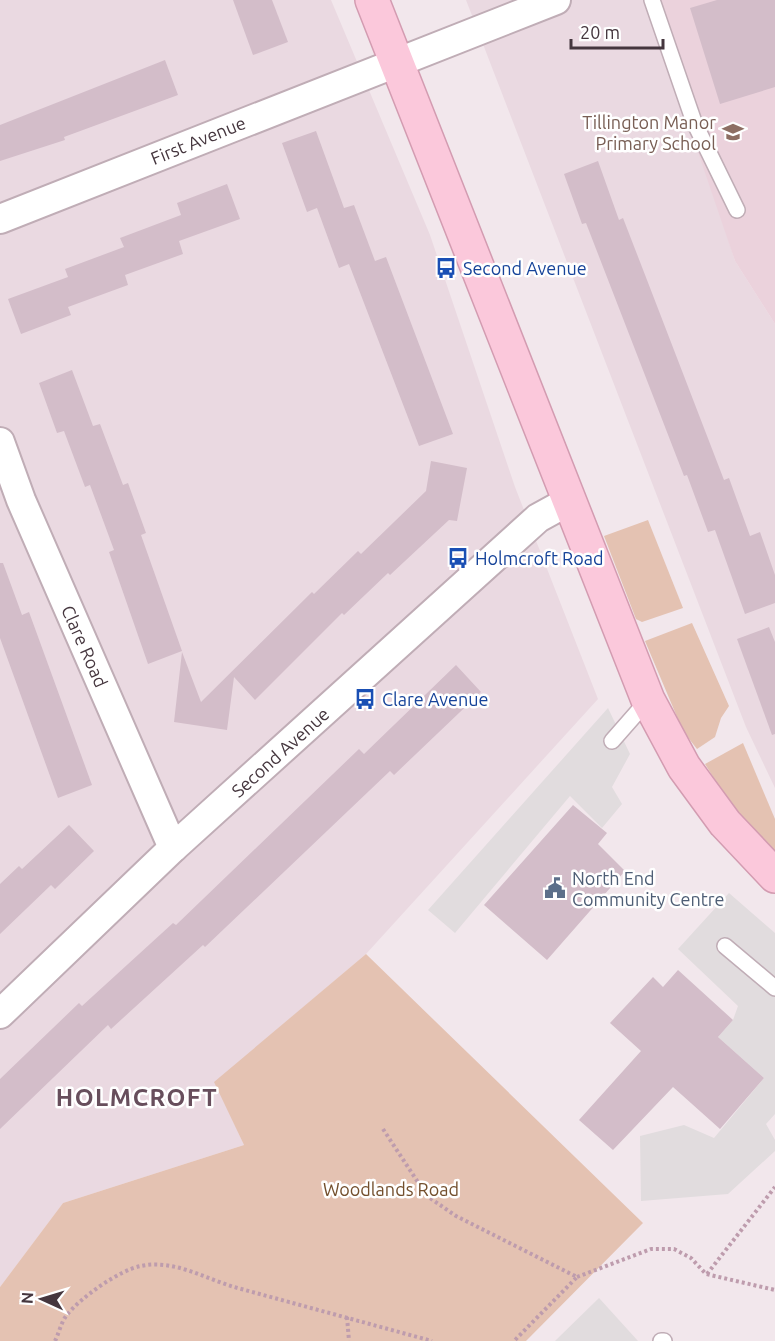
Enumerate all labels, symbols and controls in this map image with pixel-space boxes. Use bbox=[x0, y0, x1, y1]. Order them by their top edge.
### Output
scale bar bbox=[571, 12, 662, 50]
text: 20 m bbox=[580, 22, 620, 42]
street label: First Avenue bbox=[148, 112, 248, 168]
place label: Tillington Manor Primary School bbox=[582, 112, 716, 153]
school or university icon: Tillington Manor Primary School bbox=[721, 120, 745, 144]
bus stop icon: Second Avenue bbox=[434, 256, 458, 280]
place label: Second Avenue bbox=[463, 258, 587, 278]
bus stop icon: Holmcroft Road bbox=[446, 546, 470, 570]
place label: Holmcroft Road bbox=[475, 548, 604, 568]
street label: Clare Road bbox=[58, 602, 112, 690]
bus stop icon: Clare Avenue bbox=[353, 687, 377, 711]
place label: Clare Avenue bbox=[382, 689, 489, 709]
street label: Second Avenue bbox=[227, 703, 333, 801]
place label: North End Community Centre bbox=[572, 868, 724, 909]
public building icon: North End Community Centre bbox=[543, 876, 567, 900]
district label: HOLMCROFT bbox=[56, 1084, 218, 1111]
park label: Woodlands Road bbox=[323, 1179, 459, 1199]
north arrow bbox=[12, 1269, 72, 1329]
text: N bbox=[18, 1291, 36, 1305]

